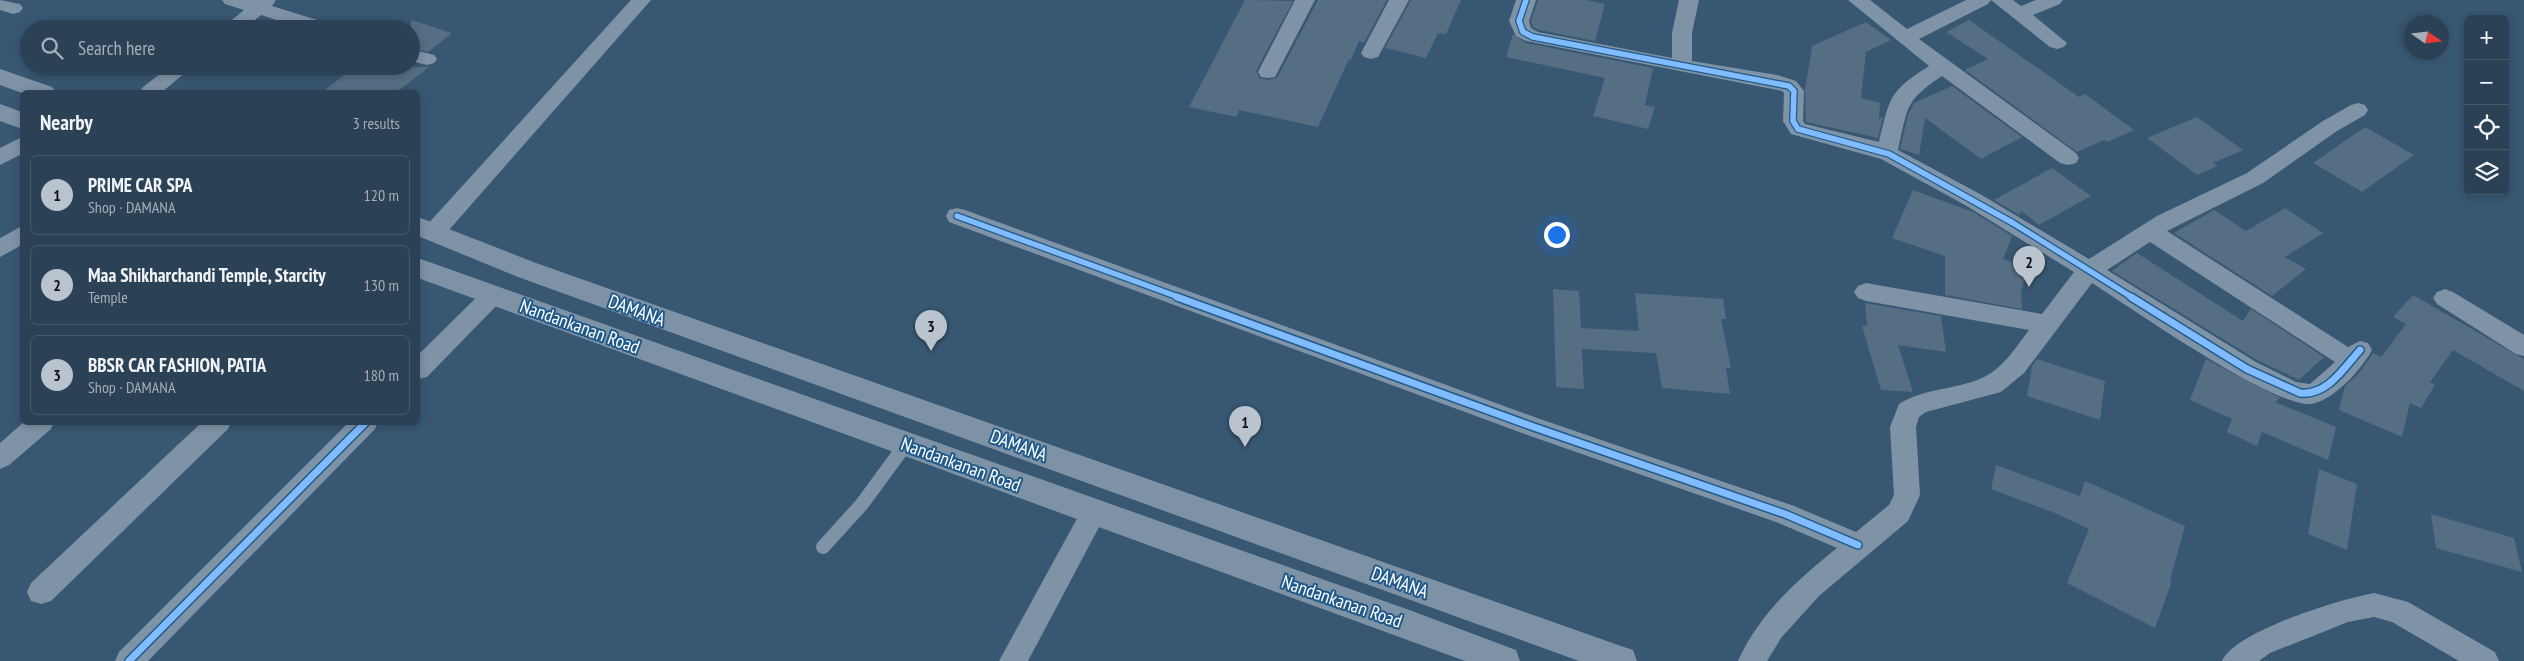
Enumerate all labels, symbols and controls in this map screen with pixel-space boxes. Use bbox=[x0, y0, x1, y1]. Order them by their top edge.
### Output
north arrow bbox=[2404, 15, 2449, 60]
map controls bbox=[2464, 15, 2509, 195]
button: + bbox=[2464, 15, 2509, 60]
search box bbox=[20, 20, 420, 75]
icon: search bbox=[38, 34, 66, 62]
text: Search here bbox=[78, 36, 155, 60]
button: − bbox=[2464, 60, 2509, 105]
button: locate bbox=[2464, 105, 2509, 150]
text: Nearby bbox=[40, 109, 93, 136]
text: 3 results bbox=[353, 113, 400, 133]
button: layers bbox=[2464, 150, 2509, 195]
text: PRIME CAR SPA bbox=[88, 173, 192, 197]
text: 1 bbox=[53, 185, 61, 205]
text: 120 m bbox=[364, 185, 399, 205]
text: Shop · DAMANA bbox=[88, 197, 176, 217]
your location bbox=[1544, 222, 1570, 248]
pin: 2 bbox=[2013, 246, 2045, 287]
text: Maa Shikharchandi Temple, Starcity bbox=[88, 263, 326, 287]
text: 2 bbox=[53, 275, 61, 295]
text: 130 m bbox=[364, 275, 399, 295]
text: Temple bbox=[88, 287, 128, 307]
street label: DAMANA bbox=[605, 289, 669, 331]
street label: Nandankanan Road bbox=[517, 293, 643, 359]
pin: 3 bbox=[915, 310, 947, 351]
text: BBSR CAR FASHION, PATIA bbox=[88, 353, 266, 377]
text: 3 bbox=[53, 365, 61, 385]
text: 180 m bbox=[364, 365, 399, 385]
text: Shop · DAMANA bbox=[88, 377, 176, 397]
pin: 1 bbox=[1229, 406, 1261, 447]
street label: DAMANA bbox=[987, 424, 1051, 466]
street label: Nandankanan Road bbox=[898, 431, 1024, 497]
street label: DAMANA bbox=[1368, 561, 1432, 603]
street label: Nandankanan Road bbox=[1279, 569, 1405, 633]

